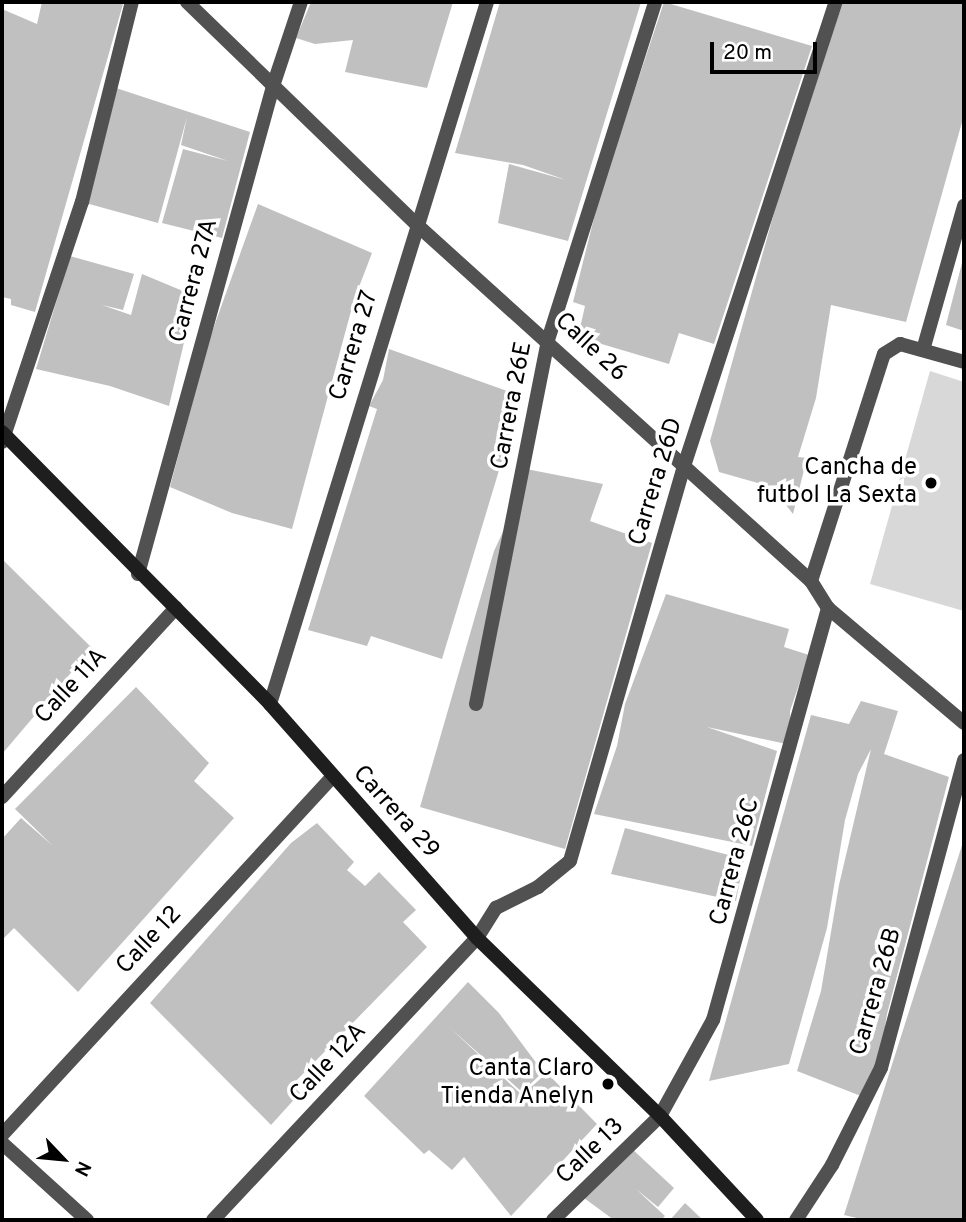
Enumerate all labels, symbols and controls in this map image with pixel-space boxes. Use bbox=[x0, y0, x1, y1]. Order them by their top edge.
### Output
scale bar bbox=[714, 28, 821, 72]
text: 20 m bbox=[723, 40, 772, 67]
street label: Carrera 27A bbox=[165, 216, 225, 346]
street label: Carrera 27 bbox=[325, 287, 385, 405]
street label: Calle 26 bbox=[548, 307, 632, 389]
street label: Carrera 26E bbox=[486, 339, 540, 473]
street label: Carrera 26D bbox=[624, 415, 690, 549]
place label: Cancha de futbol La Sexta bbox=[757, 455, 917, 511]
marker: Cancha de futbol La Sexta bbox=[923, 475, 939, 491]
street label: Calle 11A bbox=[30, 643, 114, 731]
street label: Carrera 29 bbox=[346, 760, 444, 866]
street label: Carrera 26C bbox=[705, 795, 767, 929]
street label: Calle 12 bbox=[111, 901, 189, 981]
street label: Carrera 26B bbox=[845, 925, 909, 1059]
street label: Calle 12A bbox=[285, 1018, 373, 1110]
place label: Canta Claro Tienda Anelyn bbox=[439, 1056, 594, 1112]
marker: Canta Claro Tienda Anelyn bbox=[600, 1076, 616, 1092]
street label: Calle 13 bbox=[551, 1113, 631, 1191]
north arrow bbox=[28, 1124, 98, 1194]
text: N bbox=[68, 1157, 96, 1180]

